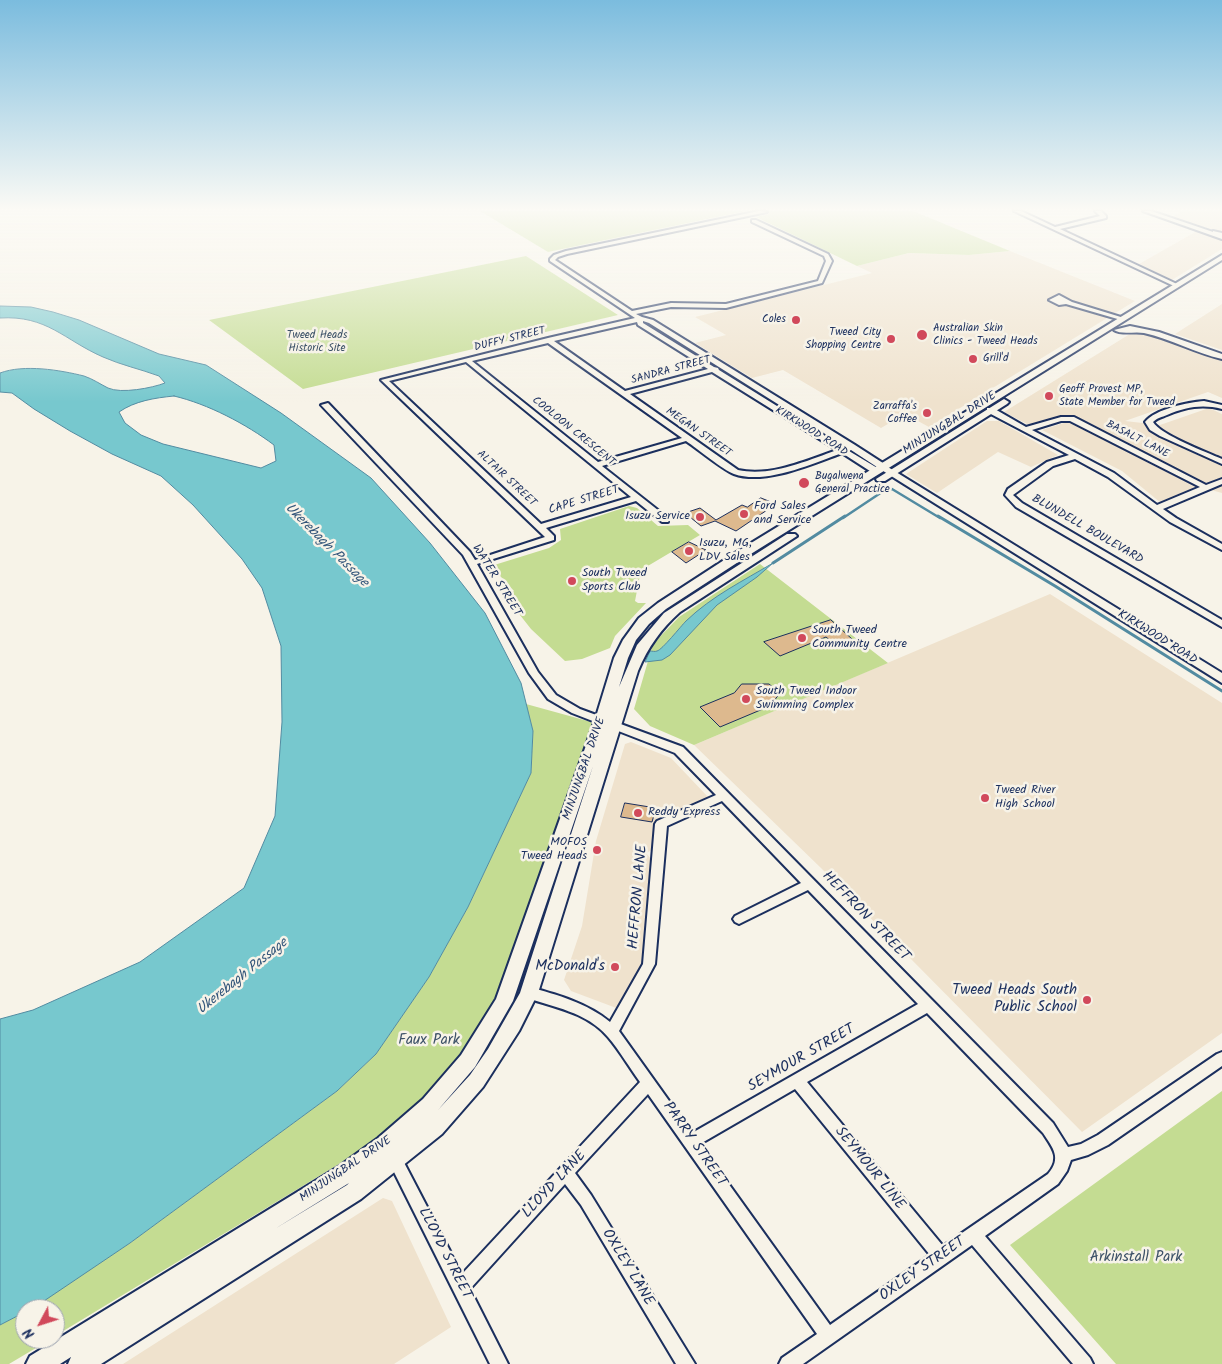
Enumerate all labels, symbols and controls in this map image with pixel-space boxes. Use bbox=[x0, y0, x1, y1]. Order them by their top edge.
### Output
place label: Coles bbox=[762, 313, 786, 327]
marker: Coles bbox=[790, 314, 802, 326]
place label: Australian Skin Clinics - Tweed Heads bbox=[933, 322, 1038, 348]
street label: DUFFY STREET bbox=[473, 325, 547, 355]
place label: Tweed City Shopping Centre bbox=[805, 326, 881, 352]
marker: Australian Skin Clinics - Tweed Heads bbox=[915, 328, 929, 342]
park label: Tweed Heads Historic Site bbox=[287, 329, 347, 355]
marker: Tweed City Shopping Centre bbox=[885, 333, 897, 345]
place label: Grill'd bbox=[983, 352, 1008, 366]
marker: Grill'd bbox=[967, 353, 979, 365]
street label: SANDRA STREET bbox=[630, 354, 712, 388]
place label: Geoff Provest MP, State Member for Tweed bbox=[1059, 383, 1175, 409]
street label: MINJUNGBAL DRIVE bbox=[901, 389, 999, 459]
marker: Geoff Provest MP, State Member for Tweed bbox=[1043, 390, 1055, 402]
street label: COOLOON CRESCENT bbox=[529, 394, 617, 470]
place label: Zarraffa's Coffee bbox=[873, 400, 917, 426]
street label: KIRKWOOD ROAD bbox=[772, 404, 850, 460]
street label: MEGAN STREET bbox=[663, 405, 733, 461]
marker: Zarraffa's Coffee bbox=[921, 407, 933, 419]
street label: BASALT LANE bbox=[1103, 418, 1171, 462]
street label: ALTAIR STREET bbox=[474, 448, 538, 510]
place label: Bugalwena General Practice bbox=[815, 470, 890, 496]
marker: Bugalwena General Practice bbox=[797, 476, 811, 490]
street label: CAPE STREET bbox=[547, 483, 621, 519]
street label: BLUNDELL BOULEVARD bbox=[1029, 492, 1145, 568]
place label: Ford Sales and Service bbox=[754, 500, 811, 528]
water label: Ukerebagh Passage bbox=[281, 501, 371, 591]
marker: Ford Sales and Service bbox=[738, 508, 750, 520]
place label: Isuzu Service bbox=[625, 510, 690, 524]
marker: Isuzu Service bbox=[694, 511, 706, 523]
place label: Isuzu, MG, LDV Sales bbox=[699, 537, 752, 565]
street label: WATER STREET bbox=[468, 542, 524, 620]
marker: Isuzu, MG, LDV Sales bbox=[683, 545, 695, 557]
place label: South Tweed Sports Club bbox=[582, 567, 647, 595]
marker: South Tweed Sports Club bbox=[566, 575, 578, 587]
street label: KIRKWOOD ROAD bbox=[1115, 608, 1199, 668]
place label: South Tweed Community Centre bbox=[812, 624, 907, 652]
marker: South Tweed Community Centre bbox=[796, 632, 808, 644]
place label: South Tweed Indoor Swimming Complex bbox=[756, 685, 857, 713]
marker: South Tweed Indoor Swimming Complex bbox=[740, 693, 752, 705]
street label: MINJUNGBAL DRIVE bbox=[561, 716, 609, 822]
place label: Tweed River High School bbox=[995, 784, 1055, 812]
marker: Tweed River High School bbox=[979, 792, 991, 804]
place label: Reddy Express bbox=[648, 806, 720, 820]
marker: Reddy Express bbox=[632, 807, 644, 819]
place label: MOFOS Tweed Heads bbox=[521, 836, 587, 864]
marker: MOFOS Tweed Heads bbox=[591, 844, 603, 856]
street label: HEFFRON LANE bbox=[625, 844, 653, 950]
street label: HEFFRON STREET bbox=[817, 868, 913, 966]
water label: Ukerebagh Passage bbox=[194, 935, 292, 1019]
place label: McDonald's bbox=[535, 958, 605, 976]
marker: McDonald's bbox=[609, 961, 621, 973]
place label: Tweed Heads South Public School bbox=[952, 982, 1077, 1017]
marker: Tweed Heads South Public School bbox=[1081, 994, 1093, 1006]
street label: SEYMOUR STREET bbox=[745, 1021, 859, 1097]
park label: Faux Park bbox=[398, 1032, 460, 1050]
street label: PARRY STREET bbox=[658, 1099, 730, 1191]
street label: SEYMOUR LINE bbox=[830, 1124, 908, 1214]
street label: MINJUNGBAL DRIVE bbox=[297, 1134, 395, 1206]
street label: LLOYD LANE bbox=[519, 1147, 591, 1223]
street label: LLOYD STREET bbox=[413, 1205, 475, 1303]
street label: OXLEY LANE bbox=[597, 1226, 657, 1310]
street label: OXLEY STREET bbox=[877, 1234, 969, 1306]
park label: Arkinstall Park bbox=[1090, 1249, 1182, 1267]
north arrow bbox=[15, 1299, 65, 1349]
text: N bbox=[18, 1323, 41, 1343]

